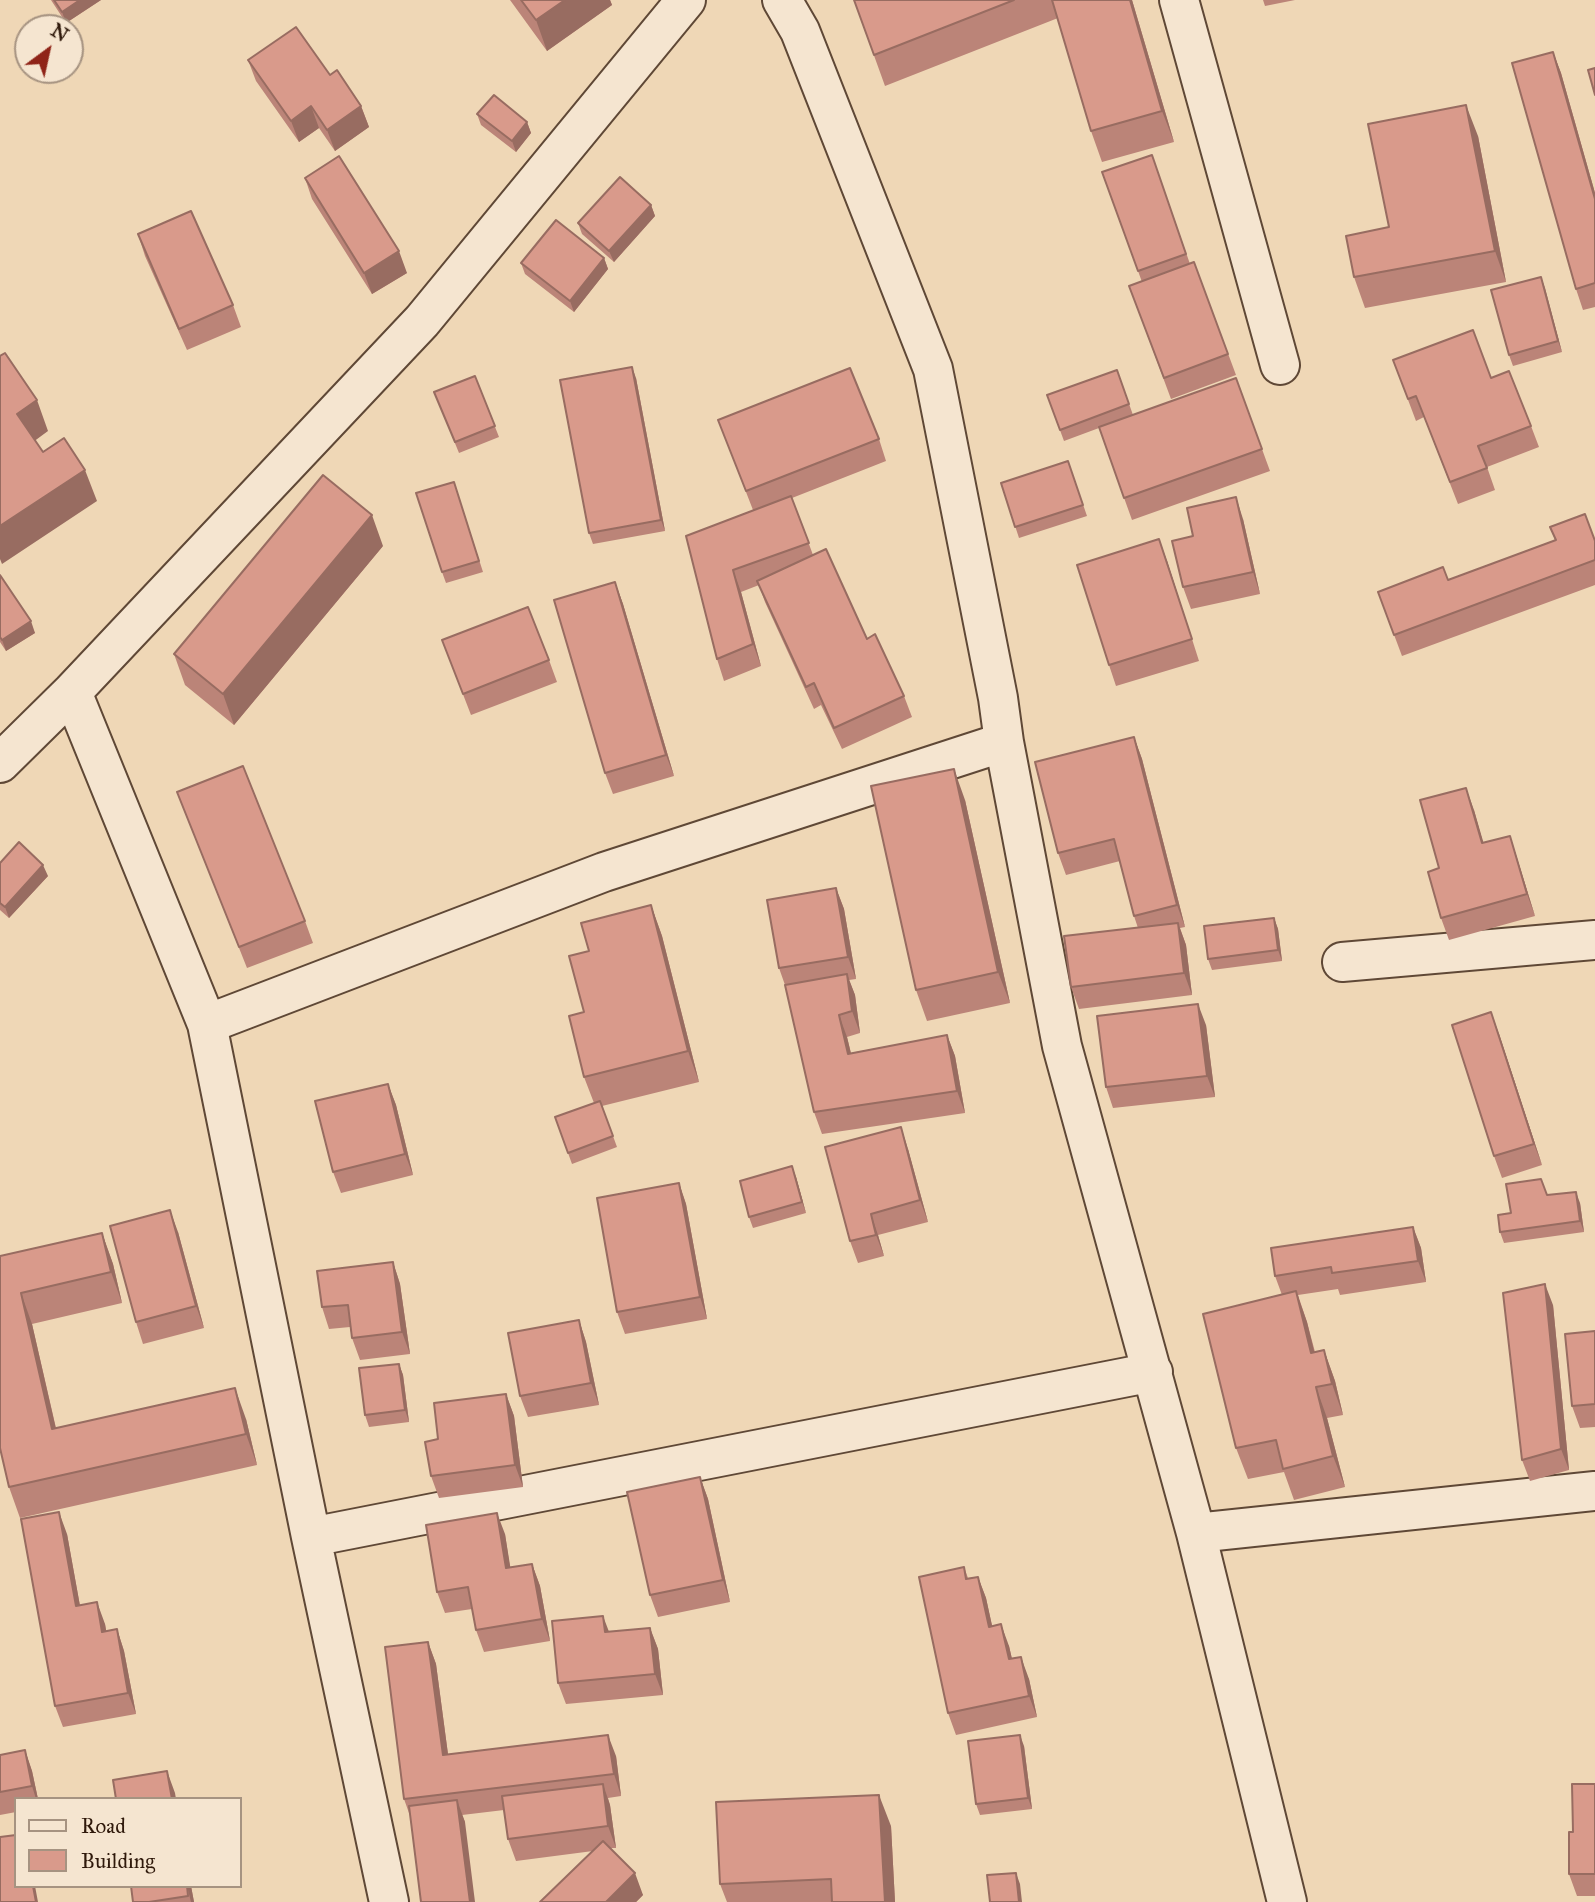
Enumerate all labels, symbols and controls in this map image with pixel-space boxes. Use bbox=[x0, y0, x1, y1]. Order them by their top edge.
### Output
north arrow bbox=[14, 14, 84, 84]
text: N bbox=[47, 19, 73, 47]
legend bbox=[14, 1797, 242, 1888]
text: Road bbox=[81, 1813, 126, 1839]
text: Building bbox=[81, 1848, 155, 1874]

